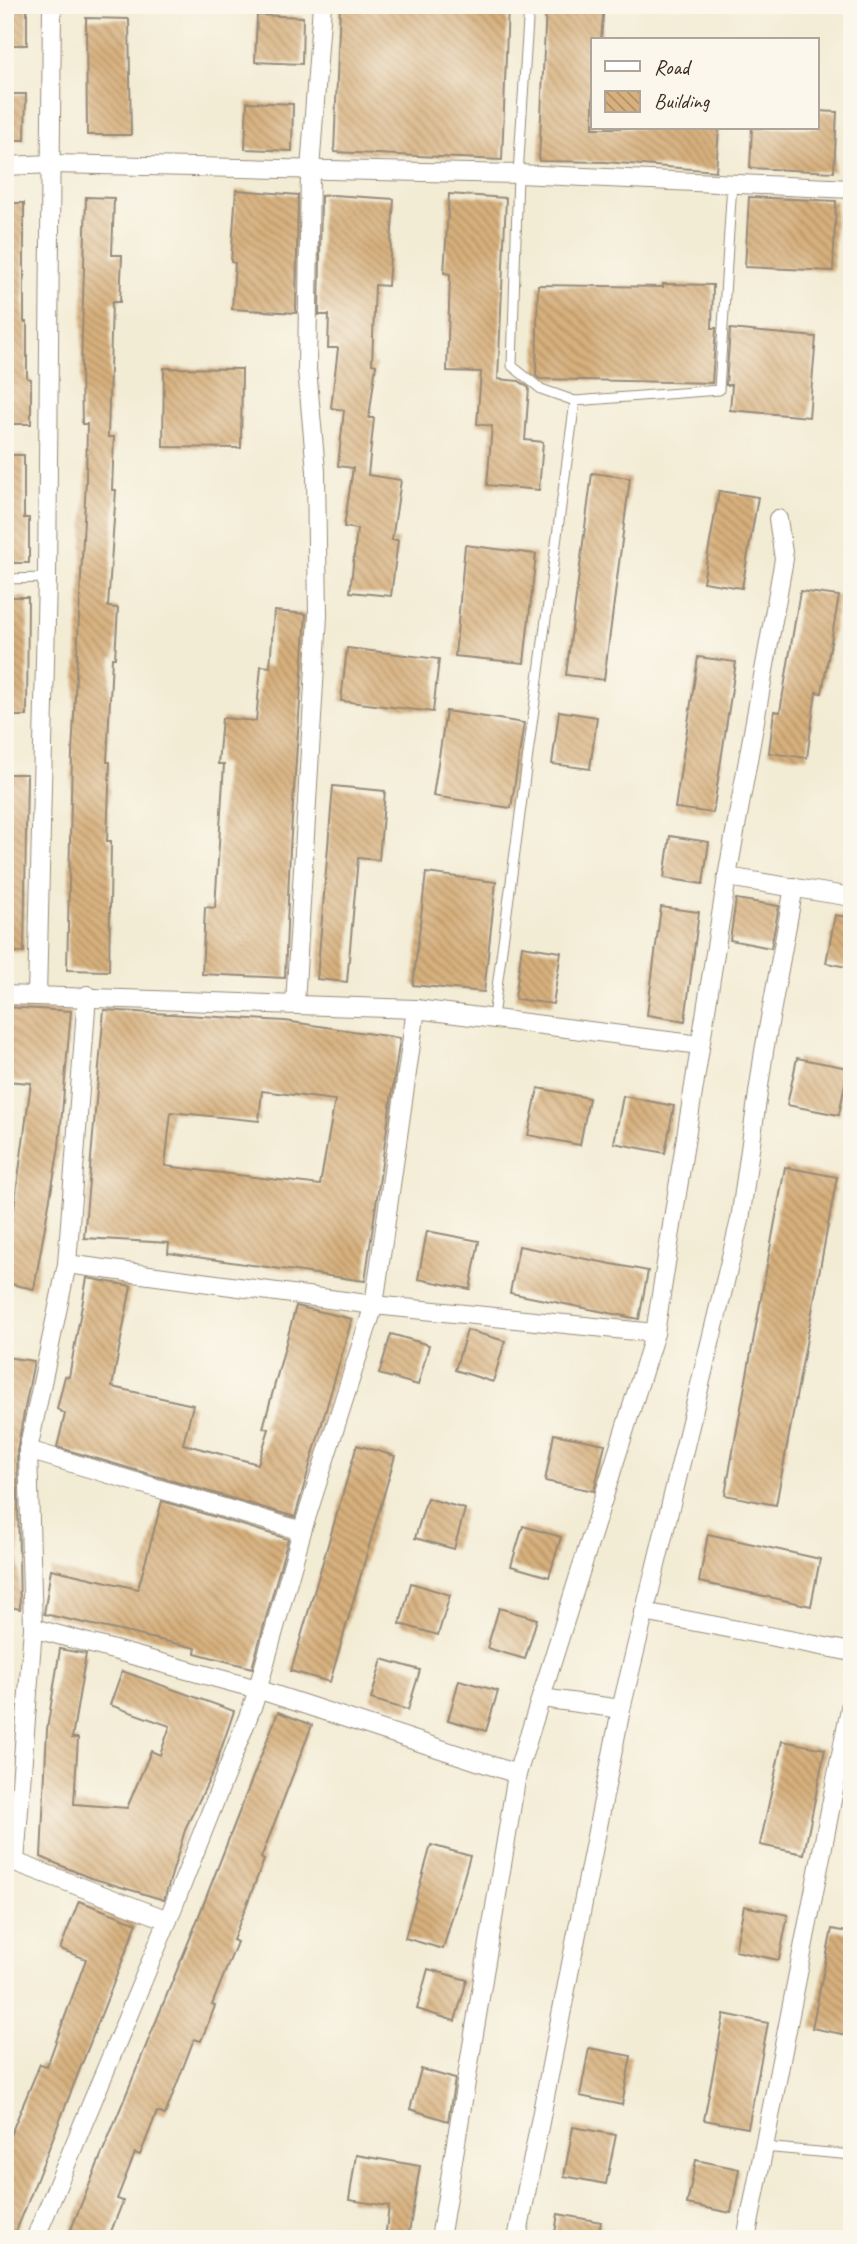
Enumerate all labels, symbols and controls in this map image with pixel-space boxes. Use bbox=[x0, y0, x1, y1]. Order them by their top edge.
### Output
legend bbox=[591, 38, 818, 130]
text: Road bbox=[654, 54, 693, 80]
text: Building bbox=[654, 88, 711, 114]

